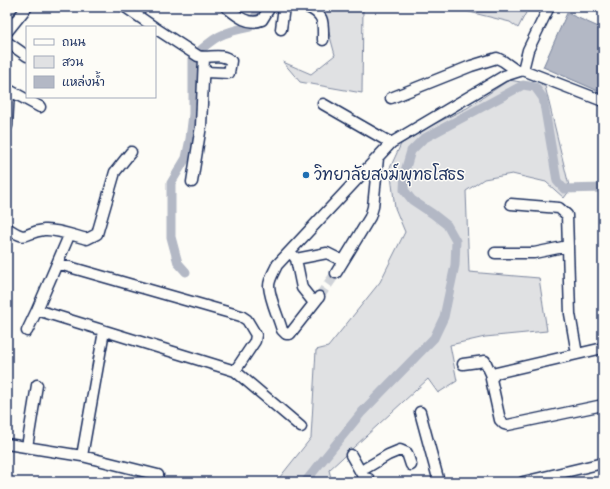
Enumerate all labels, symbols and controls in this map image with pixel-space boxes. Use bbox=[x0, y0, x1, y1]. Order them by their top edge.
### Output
legend bbox=[26, 26, 156, 98]
text: ถนน bbox=[62, 35, 86, 51]
text: สวน bbox=[62, 55, 83, 71]
text: แหล่งน้ำ bbox=[62, 71, 105, 91]
place label: วิทยาลัยสงฆ์พุทธโสธร bbox=[314, 163, 465, 187]
marker: วิทยาลัยสงฆ์พุทธโสธร bbox=[301, 170, 311, 180]

